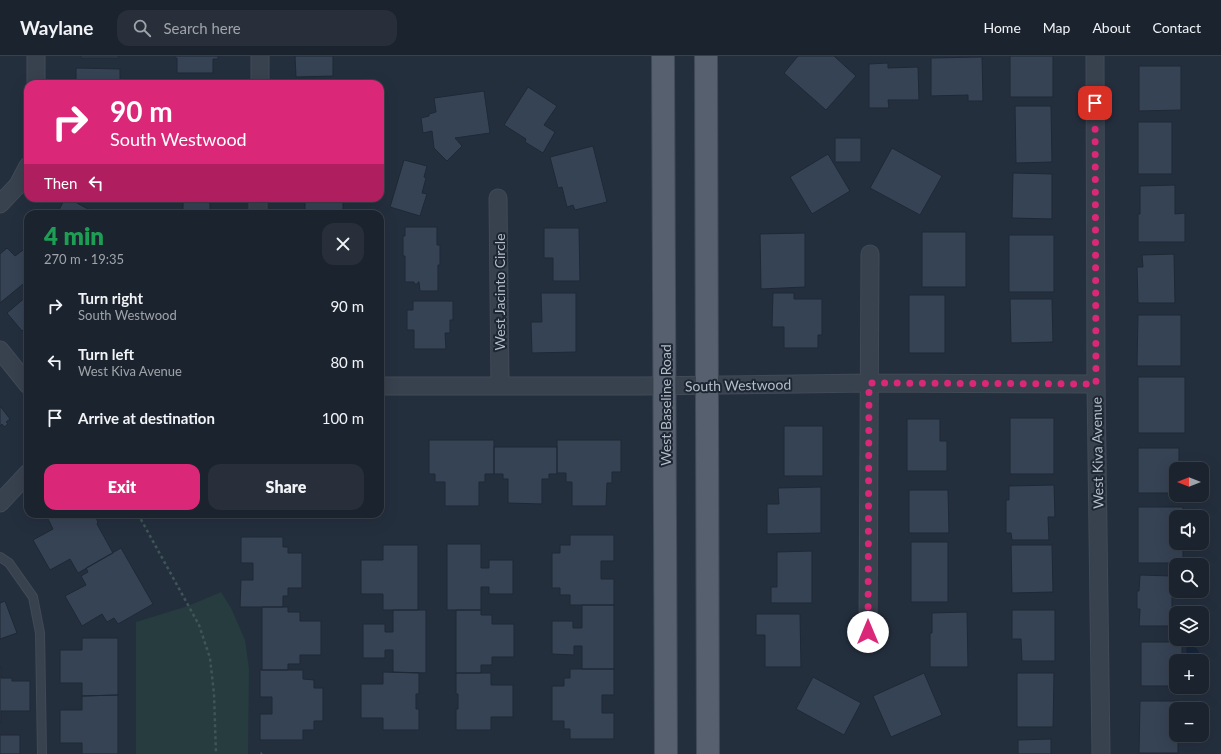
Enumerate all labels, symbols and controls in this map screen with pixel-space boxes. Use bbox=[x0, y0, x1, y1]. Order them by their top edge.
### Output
search box bbox=[117, 10, 397, 46]
text: Waylane bbox=[20, 16, 93, 39]
icon: search bbox=[131, 17, 153, 39]
text: Search here bbox=[163, 19, 241, 37]
text: Home bbox=[983, 19, 1021, 36]
text: Map bbox=[1043, 19, 1070, 36]
text: About bbox=[1092, 19, 1130, 36]
text: Contact bbox=[1152, 19, 1201, 36]
pin bbox=[1078, 86, 1112, 120]
icon: arrive bbox=[1084, 92, 1106, 114]
text: 90 m bbox=[110, 94, 173, 128]
icon: right bbox=[44, 96, 96, 148]
text: South Westwood bbox=[110, 128, 247, 150]
icon: left bbox=[85, 172, 107, 194]
text: Then bbox=[44, 174, 77, 192]
text: 4 min bbox=[44, 221, 104, 250]
button: close bbox=[322, 223, 364, 265]
street label: West Jacinto Circle bbox=[491, 233, 508, 351]
text: 270 m · 19:35 bbox=[44, 251, 124, 267]
text: Turn right bbox=[78, 289, 143, 307]
icon: right bbox=[44, 295, 66, 317]
text: 90 m bbox=[330, 297, 364, 315]
text: South Westwood bbox=[78, 307, 177, 323]
street label: West Baseline Road bbox=[657, 344, 674, 466]
text: Turn left bbox=[78, 345, 134, 363]
icon: left bbox=[44, 351, 66, 373]
text: 80 m bbox=[330, 353, 364, 371]
text: West Kiva Avenue bbox=[78, 363, 182, 379]
street label: South Westwood bbox=[685, 376, 791, 394]
street label: West Kiva Avenue bbox=[1088, 397, 1106, 509]
icon: arrive bbox=[44, 407, 66, 429]
text: Arrive at destination bbox=[78, 409, 215, 427]
text: 100 m bbox=[322, 409, 364, 427]
north arrow bbox=[1169, 462, 1209, 502]
map controls bbox=[1169, 462, 1209, 742]
button: Exit bbox=[44, 464, 200, 510]
button: Share bbox=[208, 464, 364, 510]
button: sound bbox=[1169, 510, 1209, 550]
button: search bbox=[1169, 558, 1209, 598]
button: layers bbox=[1169, 606, 1209, 646]
position arrow bbox=[847, 611, 889, 653]
button: + bbox=[1169, 654, 1209, 694]
button: − bbox=[1169, 702, 1209, 742]

